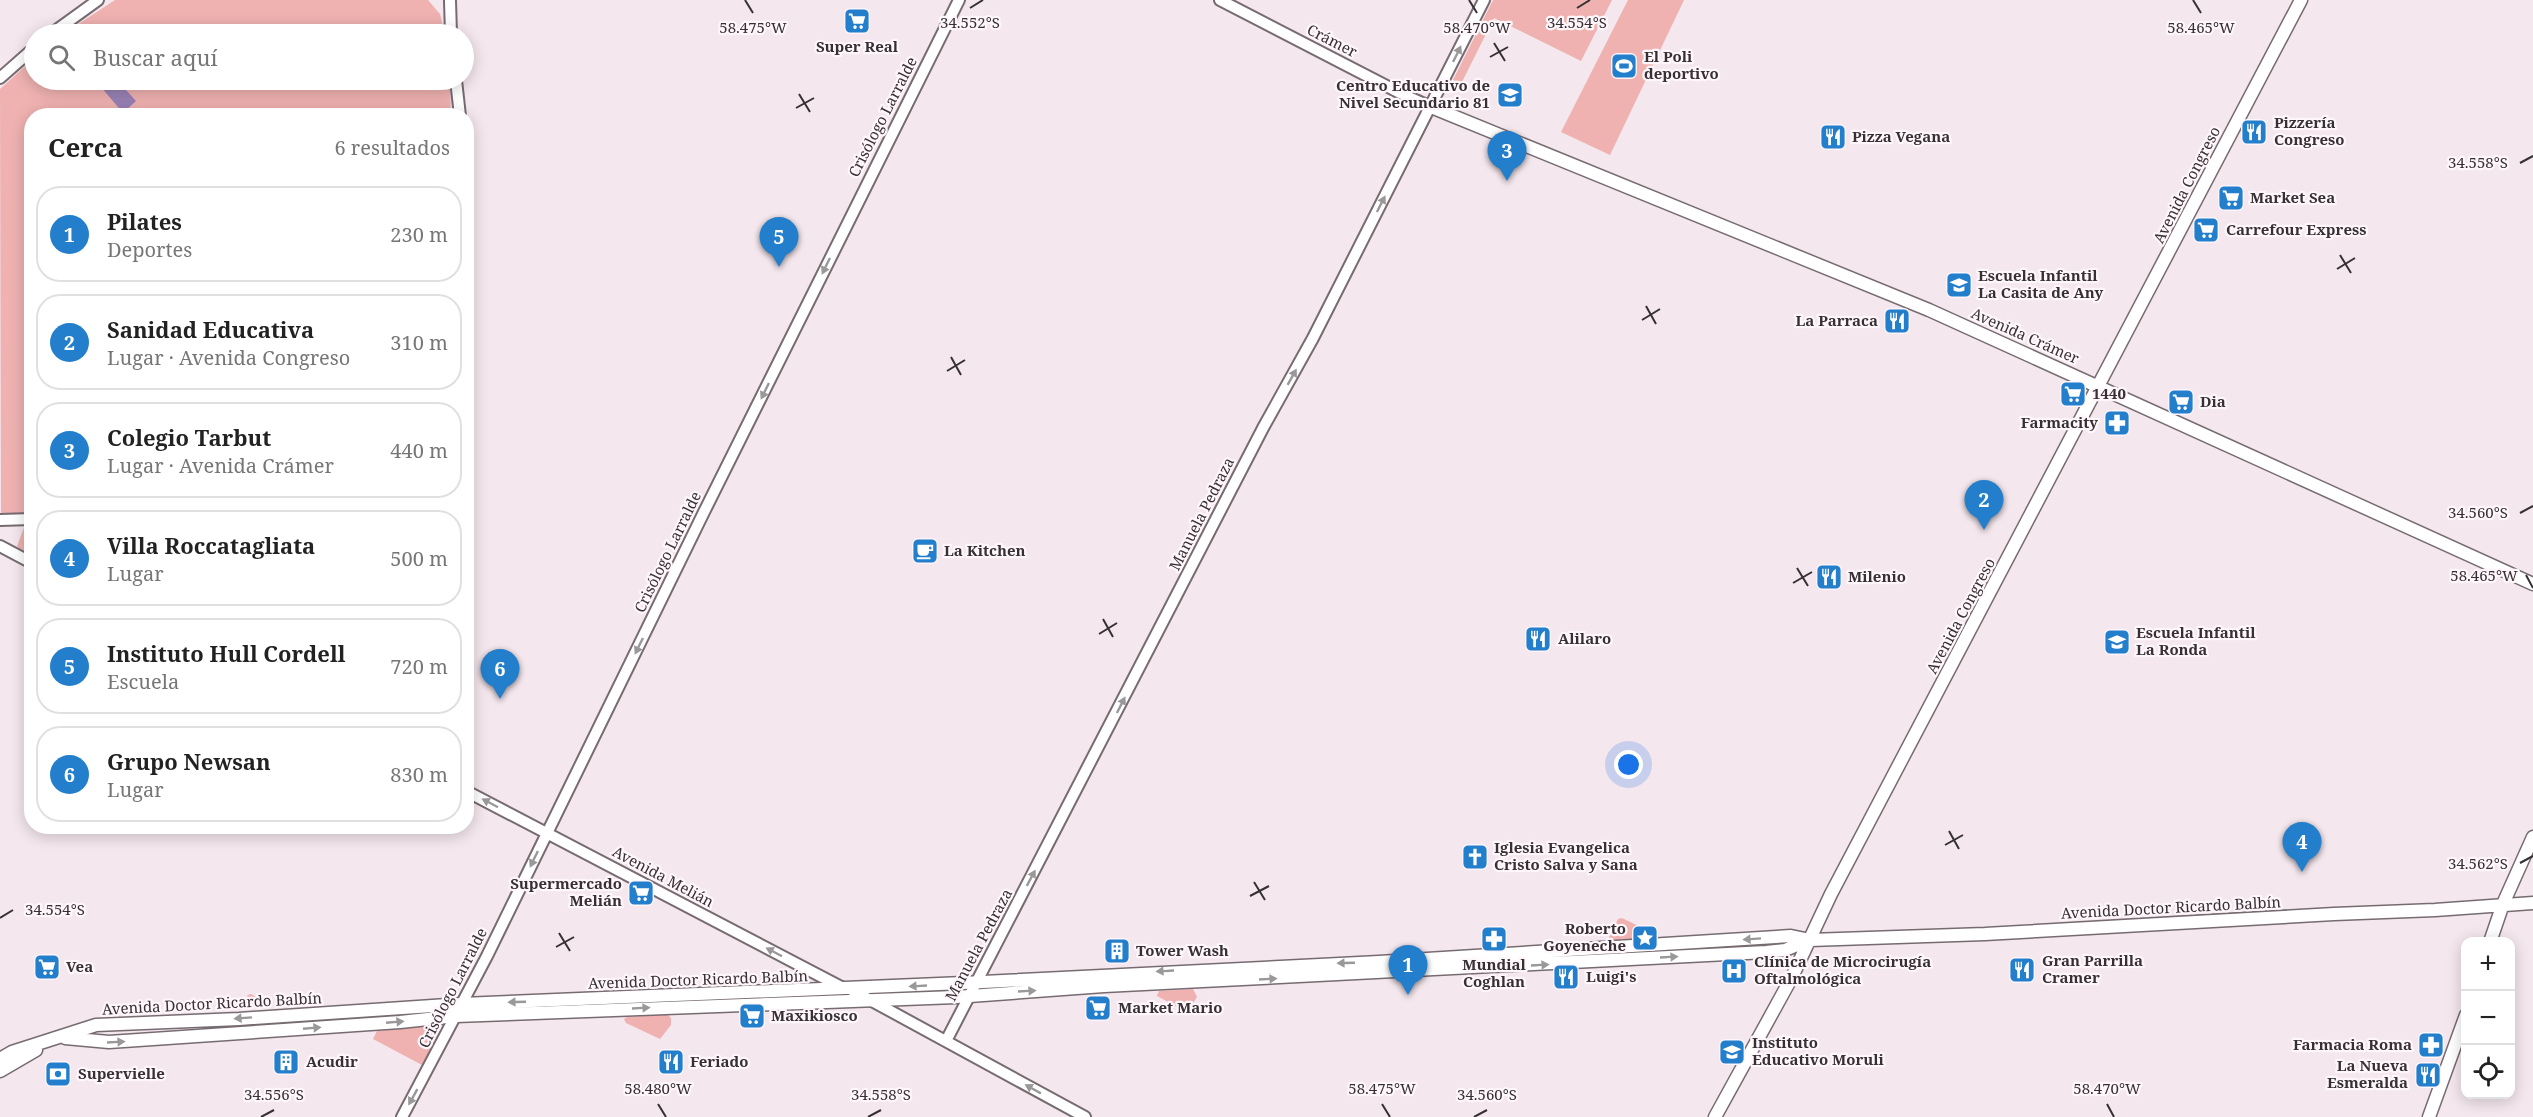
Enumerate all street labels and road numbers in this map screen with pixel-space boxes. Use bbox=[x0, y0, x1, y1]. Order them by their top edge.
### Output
street label: Crámer bbox=[1304, 19, 1361, 61]
street label: Crisólogo Larralde bbox=[843, 53, 921, 180]
street label: Avenida Congreso bbox=[2148, 123, 2224, 246]
street label: Avenida Crámer bbox=[1968, 302, 2083, 368]
street label: Manuela Pedraza bbox=[1164, 454, 1238, 573]
street label: Crisólogo Larralde bbox=[629, 488, 705, 615]
street label: Avenida Congreso bbox=[1921, 554, 1999, 677]
street label: Avenida Melián bbox=[609, 841, 718, 911]
street label: Manuela Pedraza bbox=[940, 885, 1016, 1004]
street label: Avenida Doctor Ricardo Balbín bbox=[2060, 891, 2282, 923]
street label: Crisólogo Larralde bbox=[413, 924, 491, 1051]
street label: Avenida Doctor Ricardo Balbín bbox=[588, 965, 809, 993]
street label: Avenida Doctor Ricardo Balbín bbox=[101, 987, 323, 1019]

